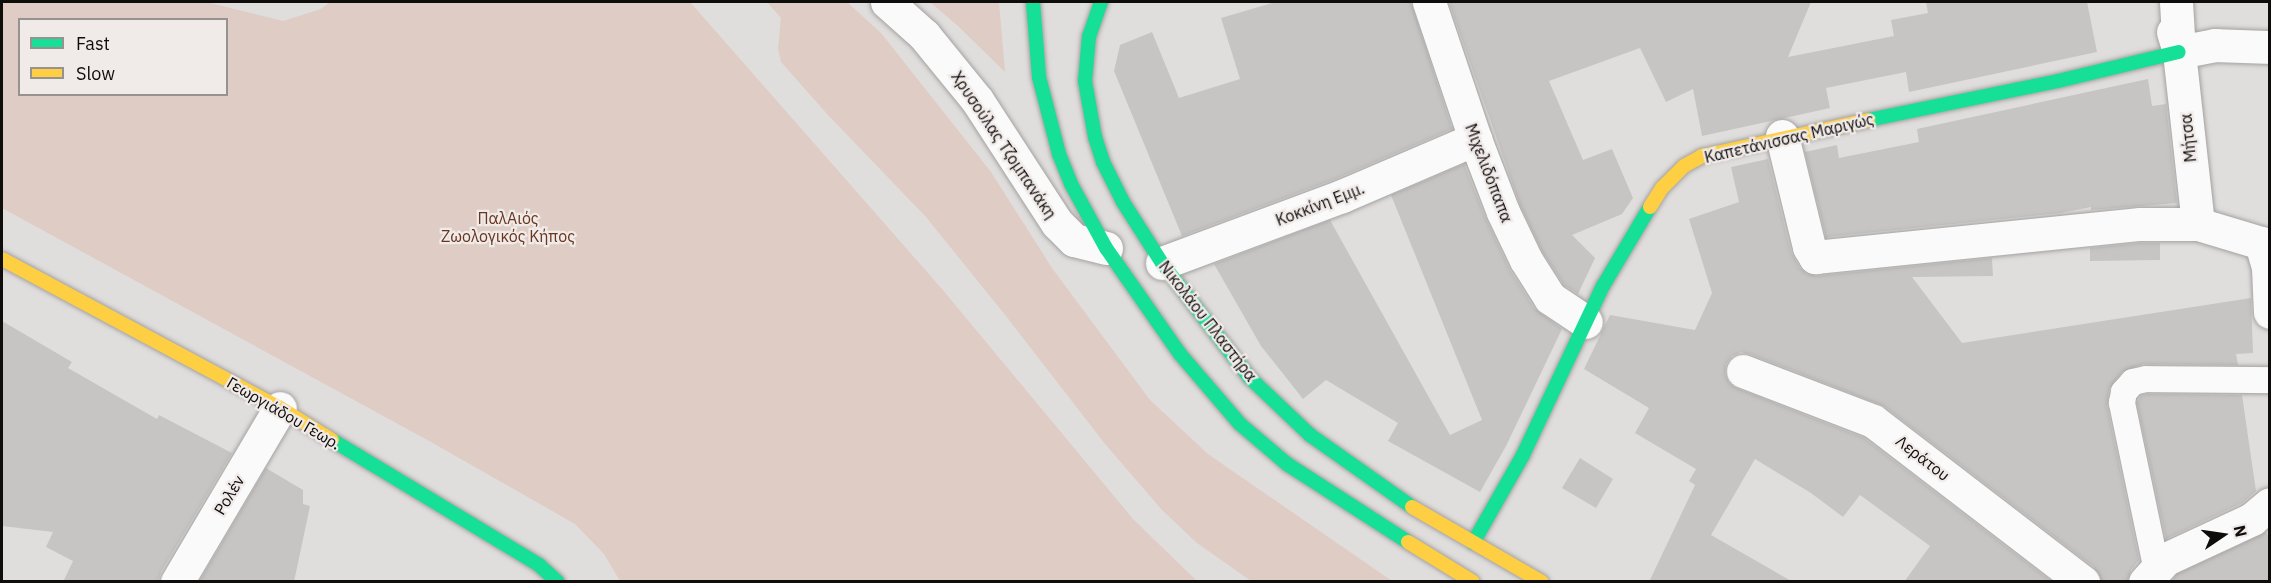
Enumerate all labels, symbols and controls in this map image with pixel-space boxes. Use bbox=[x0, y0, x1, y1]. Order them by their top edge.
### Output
legend bbox=[18, 18, 228, 96]
text: Fast bbox=[76, 32, 110, 55]
text: Slow bbox=[76, 62, 115, 85]
street label: Χρυσούλας Τζομπανάκη bbox=[947, 68, 1061, 222]
street label: Καπετάνισσας Μαριγώς bbox=[1702, 109, 1876, 167]
street label: Μήτσα bbox=[2176, 113, 2200, 163]
street label: Μιχελιδόπαπα bbox=[1461, 121, 1517, 225]
street label: Κοκκίνη Εμμ. bbox=[1273, 178, 1367, 230]
park label: ΠαλΑιός Ζωολογικός Κήπος bbox=[441, 208, 575, 246]
street label: Νικολάου Πλαστήρα bbox=[1155, 257, 1261, 385]
street label: Γεωργιάδου Γεωρ. bbox=[224, 373, 344, 453]
street label: Λεράτου bbox=[1892, 431, 1954, 485]
street label: Ρολέν bbox=[210, 472, 248, 518]
north arrow bbox=[2193, 505, 2253, 565]
text: N bbox=[2229, 523, 2252, 539]

